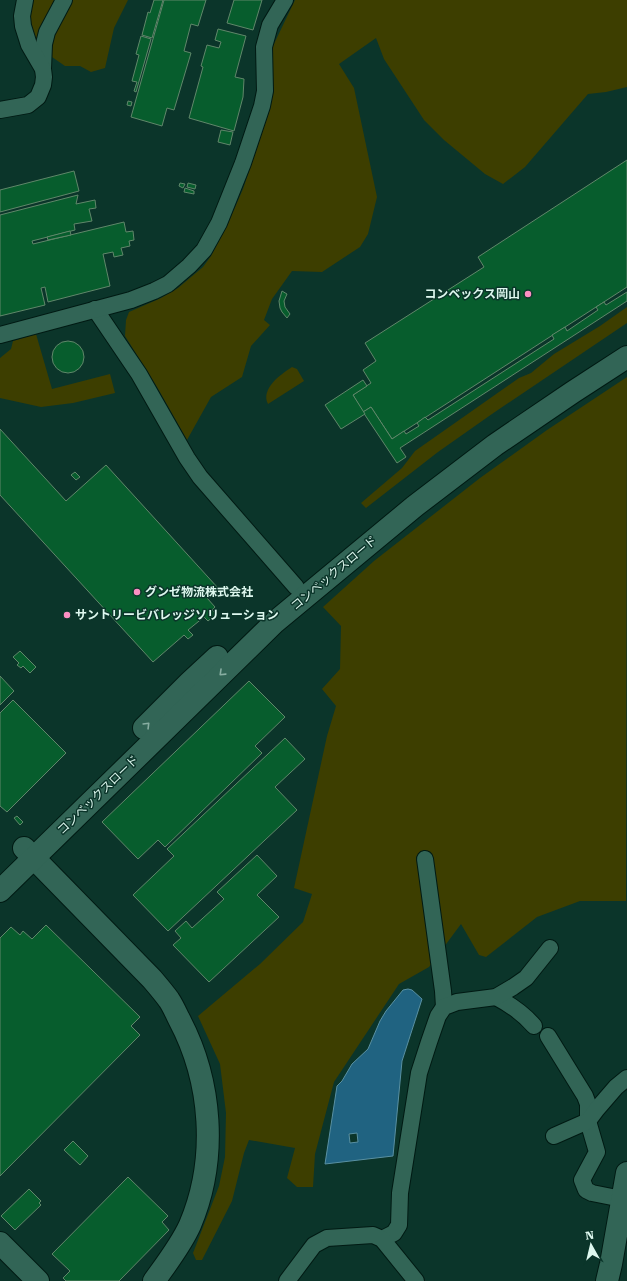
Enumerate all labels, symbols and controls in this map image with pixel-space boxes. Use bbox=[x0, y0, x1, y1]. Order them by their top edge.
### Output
place label: コンベックス岡山 bbox=[424, 287, 520, 301]
marker: コンベックス岡山 bbox=[523, 289, 533, 299]
street label: コンベックスロード bbox=[288, 533, 380, 613]
place label: グンゼ物流株式会社 bbox=[145, 585, 253, 599]
marker: グンゼ物流株式会社 bbox=[132, 587, 142, 597]
place label: サントリービバレッジソリューション bbox=[75, 608, 279, 622]
marker: サントリービバレッジソリューション bbox=[62, 610, 72, 620]
one-way arrow bbox=[219, 668, 227, 676]
one-way arrow bbox=[142, 722, 150, 730]
street label: コンベックスロード bbox=[54, 753, 142, 837]
north arrow bbox=[571, 1225, 611, 1265]
text: N bbox=[585, 1228, 595, 1243]

